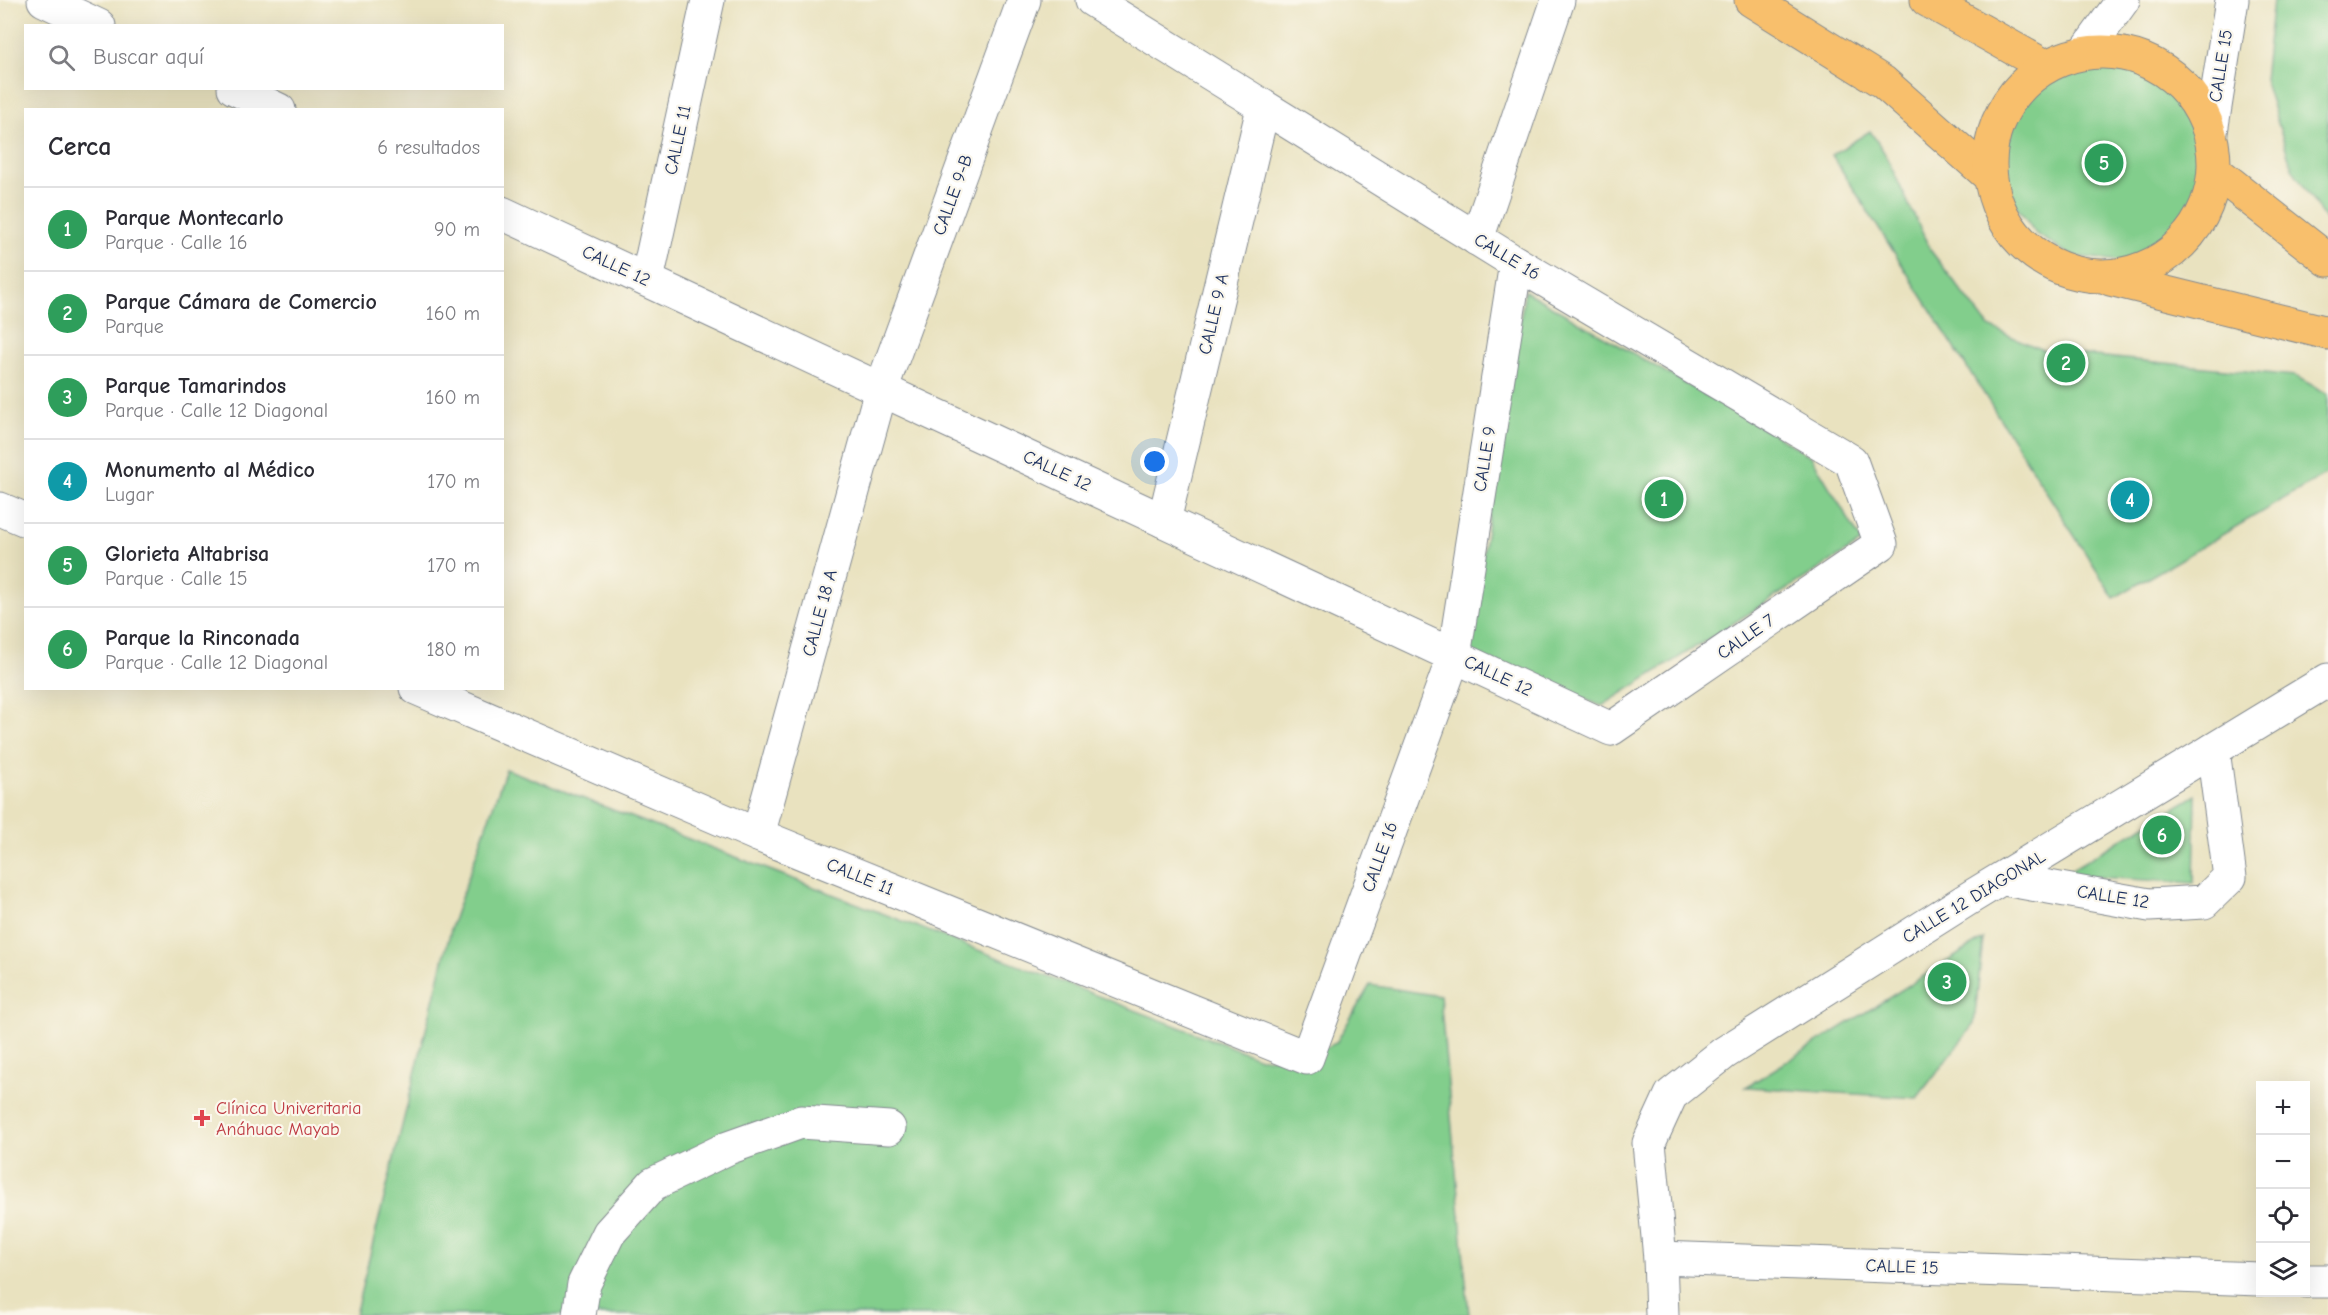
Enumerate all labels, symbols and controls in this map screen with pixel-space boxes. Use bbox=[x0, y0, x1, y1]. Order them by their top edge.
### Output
search box bbox=[24, 24, 504, 90]
street label: CALLE 15 bbox=[2205, 28, 2237, 104]
icon: search bbox=[45, 41, 78, 74]
text: Buscar aquí bbox=[93, 44, 204, 70]
street label: CALLE 11 bbox=[660, 103, 696, 177]
text: Cerca bbox=[48, 132, 112, 162]
text: 6 resultados bbox=[377, 136, 480, 159]
pin: 5 bbox=[2084, 140, 2124, 186]
street label: CALLE 9-B bbox=[929, 152, 977, 238]
text: Parque Montecarlo bbox=[105, 205, 284, 231]
text: 1 bbox=[64, 218, 71, 241]
text: 90 m bbox=[434, 218, 480, 241]
street label: CALLE 16 bbox=[1470, 229, 1544, 285]
text: Parque · Calle 16 bbox=[105, 231, 248, 254]
street label: CALLE 12 bbox=[579, 241, 653, 291]
street label: CALLE 9 A bbox=[1195, 271, 1233, 357]
text: Parque Cámara de Comercio bbox=[105, 289, 377, 315]
text: 2 bbox=[63, 302, 72, 325]
text: 160 m bbox=[426, 302, 480, 325]
text: Parque bbox=[105, 315, 164, 338]
pin: 2 bbox=[2046, 340, 2086, 386]
text: Parque Tamarindos bbox=[105, 373, 286, 399]
text: 3 bbox=[63, 386, 72, 409]
text: 160 m bbox=[426, 386, 480, 409]
text: Parque · Calle 12 Diagonal bbox=[105, 399, 328, 422]
street label: CALLE 9 bbox=[1469, 425, 1501, 493]
street label: CALLE 12 bbox=[1020, 446, 1094, 496]
your location bbox=[1140, 447, 1169, 476]
text: Monumento al Médico bbox=[105, 457, 315, 483]
text: 4 bbox=[63, 470, 72, 493]
text: 170 m bbox=[427, 470, 480, 493]
pin: 1 bbox=[1644, 476, 1684, 522]
pin: 4 bbox=[2110, 478, 2150, 522]
text: Lugar bbox=[105, 483, 154, 506]
text: Glorieta Altabrisa bbox=[105, 541, 269, 567]
text: 5 bbox=[62, 554, 73, 577]
text: 170 m bbox=[427, 554, 480, 577]
text: Parque · Calle 15 bbox=[105, 567, 248, 590]
street label: CALLE 18 A bbox=[798, 567, 842, 659]
street label: CALLE 7 bbox=[1713, 610, 1779, 664]
text: Parque la Rinconada bbox=[105, 625, 300, 651]
text: 6 bbox=[62, 638, 73, 661]
text: 180 m bbox=[426, 638, 480, 661]
text: Parque · Calle 12 Diagonal bbox=[105, 651, 328, 674]
street label: CALLE 12 bbox=[1461, 651, 1535, 701]
pin: 6 bbox=[2142, 812, 2182, 858]
street label: CALLE 16 bbox=[1358, 819, 1402, 895]
street label: CALLE 12 DIAGONAL bbox=[1899, 846, 2049, 948]
street label: CALLE 11 bbox=[823, 854, 897, 900]
street label: CALLE 12 bbox=[2075, 881, 2151, 913]
pin: 3 bbox=[1928, 960, 1966, 1004]
map controls bbox=[2256, 1081, 2310, 1297]
button: + bbox=[2256, 1081, 2310, 1135]
place label: Clínica Univeritaria Anáhuac Mayab bbox=[216, 1098, 361, 1140]
marker: Clínica Univeritaria Anáhuac Mayab bbox=[193, 1109, 211, 1127]
button: − bbox=[2256, 1135, 2310, 1189]
button: locate bbox=[2256, 1189, 2310, 1243]
button: layers bbox=[2256, 1243, 2310, 1297]
street label: CALLE 15 bbox=[1865, 1255, 1939, 1279]

